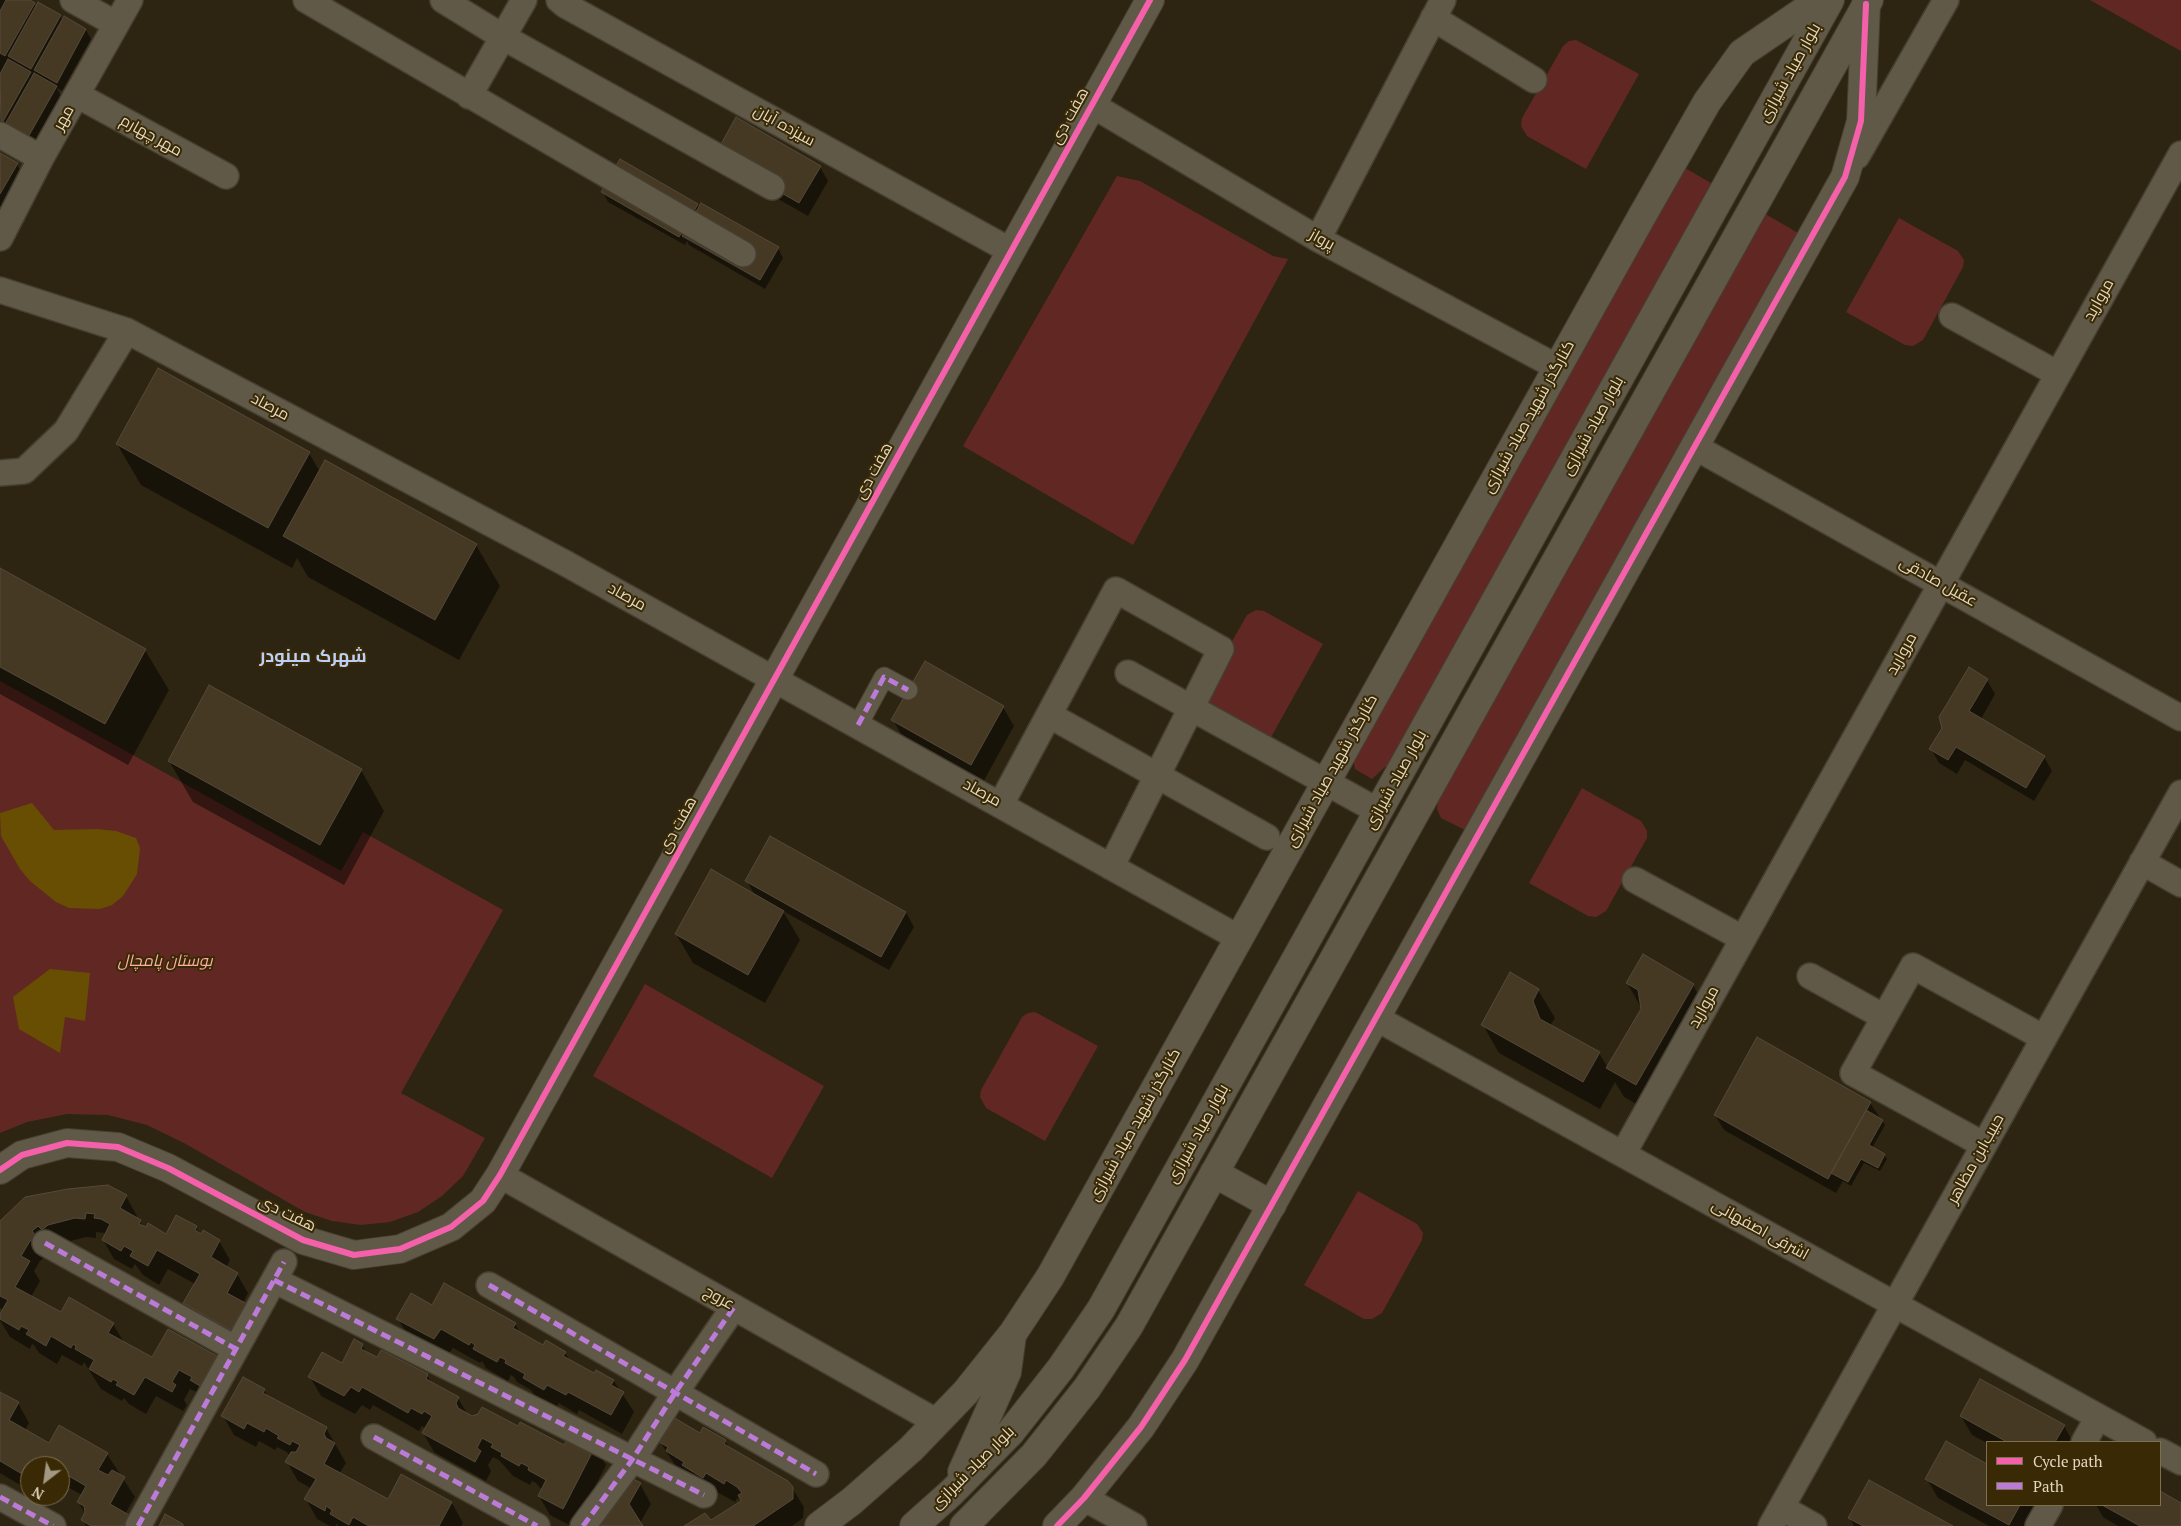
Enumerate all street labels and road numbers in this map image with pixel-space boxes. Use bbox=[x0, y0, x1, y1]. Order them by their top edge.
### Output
street label: بلوار صیاد شیرازی bbox=[1755, 20, 1825, 126]
street label: هفت دی bbox=[1047, 84, 1093, 148]
street label: سیزده آبان bbox=[750, 101, 818, 151]
street label: مهر bbox=[49, 102, 79, 134]
street label: مهر چهارم bbox=[117, 111, 185, 161]
street label: پرواز bbox=[1306, 225, 1338, 255]
street label: مروارید bbox=[2080, 276, 2118, 324]
street label: کنارگذر شهید صیاد شیرازی bbox=[1479, 337, 1579, 497]
street label: بلوار صیاد شیرازی bbox=[1558, 373, 1628, 479]
street label: مرصاد bbox=[248, 389, 292, 425]
street label: هفت دی bbox=[851, 439, 897, 503]
street label: عقیل صادقی bbox=[1896, 553, 1980, 611]
street label: مرصاد bbox=[605, 579, 649, 615]
street label: مروارید bbox=[1883, 630, 1921, 678]
street label: کنارگذر شهید صیاد شیرازی bbox=[1282, 691, 1382, 851]
street label: بلوار صیاد شیرازی bbox=[1361, 727, 1431, 833]
street label: مرصاد bbox=[960, 775, 1004, 811]
street label: هفت دی bbox=[655, 793, 701, 857]
street label: مروارید bbox=[1685, 983, 1723, 1031]
street label: کنارگذر شهید صیاد شیرازی bbox=[1085, 1045, 1185, 1205]
street label: بلوار صیاد شیرازی bbox=[1163, 1081, 1233, 1187]
street label: حبیب‌ابن مظاهر bbox=[1943, 1111, 2009, 1207]
street label: هفت دی bbox=[255, 1192, 319, 1236]
street label: اشرفی اصفهانی bbox=[1708, 1195, 1812, 1265]
street label: عروج bbox=[700, 1282, 738, 1314]
street label: بلوار صیاد شیرازی bbox=[927, 1422, 1019, 1514]

